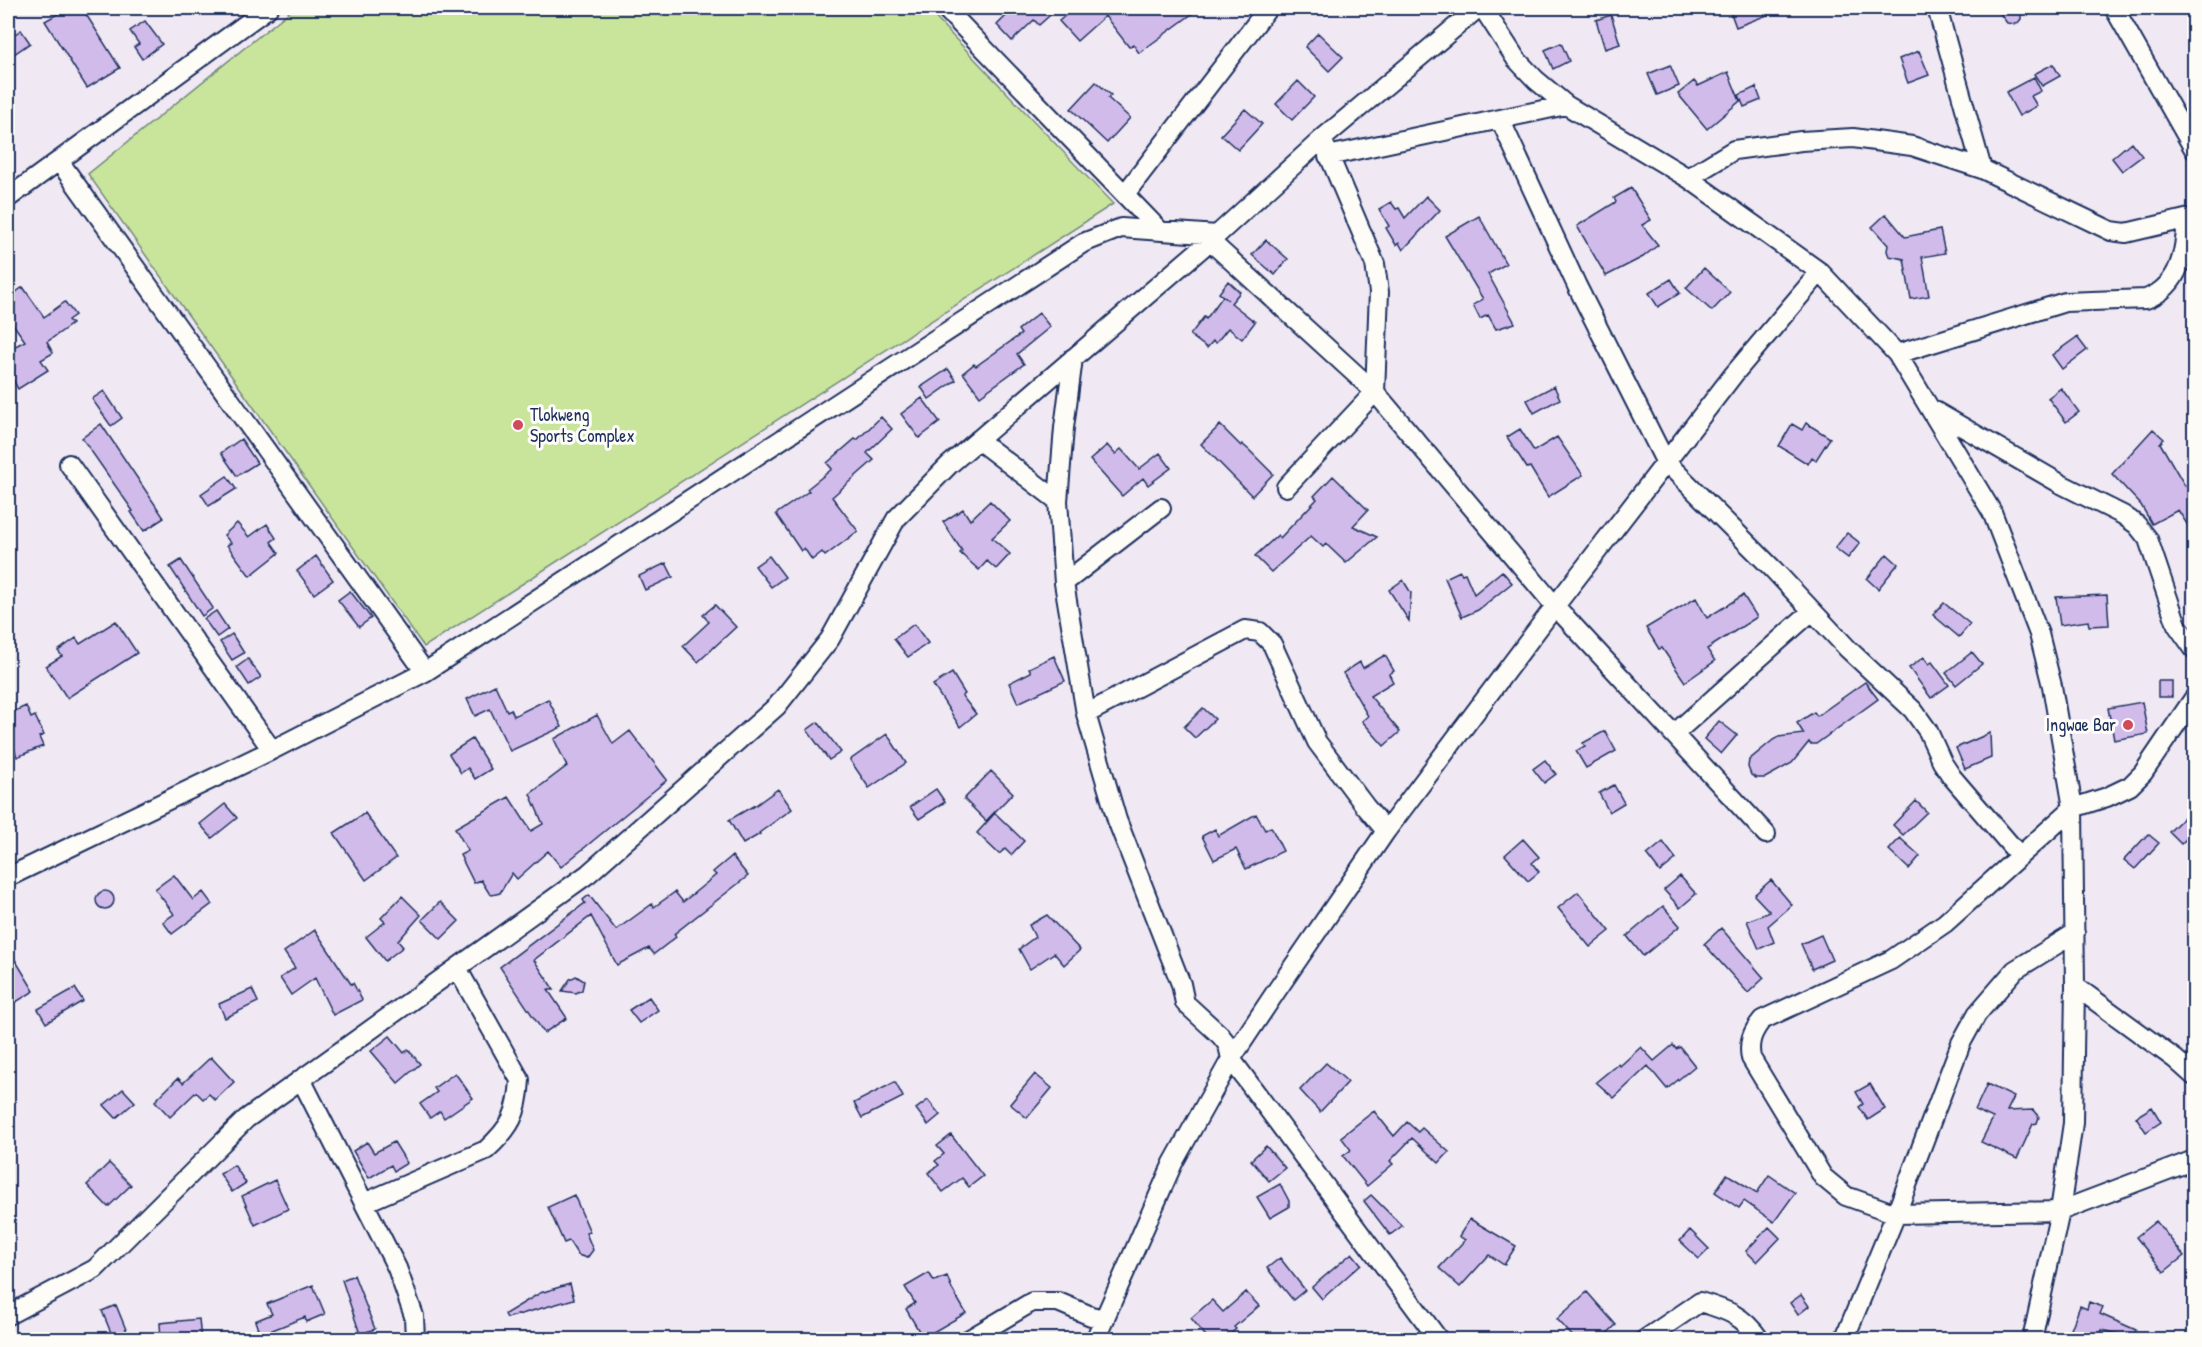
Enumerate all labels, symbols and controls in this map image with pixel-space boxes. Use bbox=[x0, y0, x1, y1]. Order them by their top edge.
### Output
place label: Tlokweng Sports Complex bbox=[530, 402, 635, 448]
marker: Tlokweng Sports Complex bbox=[511, 418, 525, 432]
place label: Ingwae Bar bbox=[2046, 712, 2116, 737]
marker: Ingwae Bar bbox=[2121, 718, 2135, 732]

